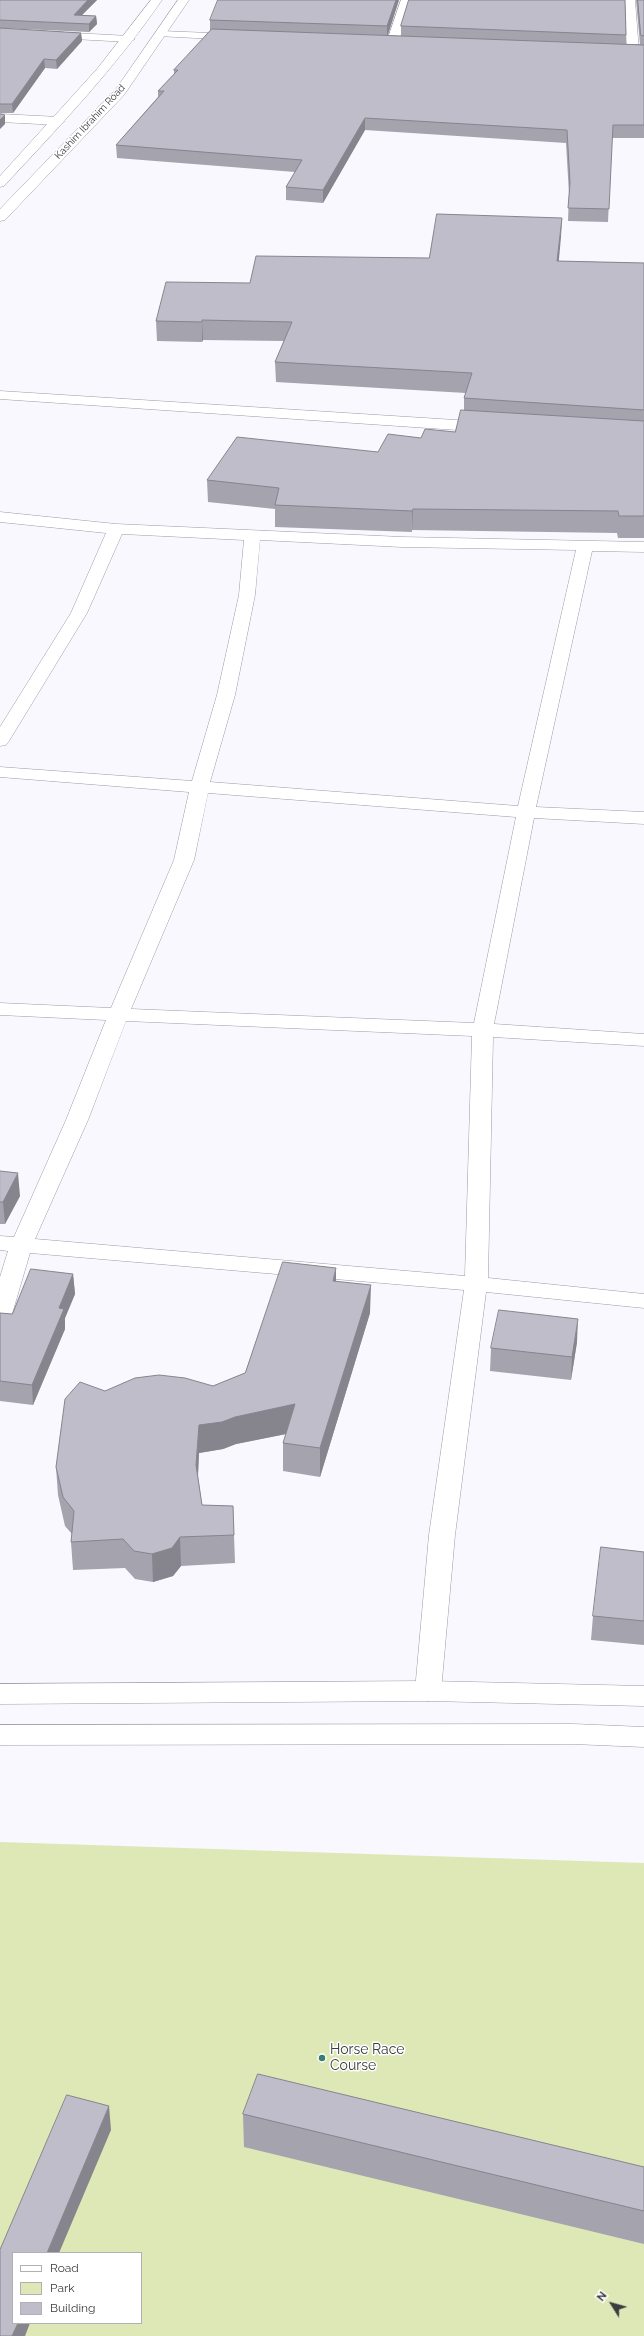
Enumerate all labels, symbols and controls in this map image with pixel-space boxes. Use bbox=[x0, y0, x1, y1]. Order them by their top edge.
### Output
street label: Kashim Ibrahim Road bbox=[52, 82, 128, 162]
place label: Horse Race Course bbox=[330, 2042, 405, 2074]
marker: Horse Race Course bbox=[317, 2053, 327, 2063]
legend bbox=[12, 2252, 142, 2324]
text: Road bbox=[50, 2261, 79, 2275]
text: Park bbox=[50, 2281, 75, 2295]
north arrow bbox=[592, 2284, 632, 2324]
text: N bbox=[594, 2289, 610, 2304]
text: Building bbox=[50, 2301, 96, 2315]

